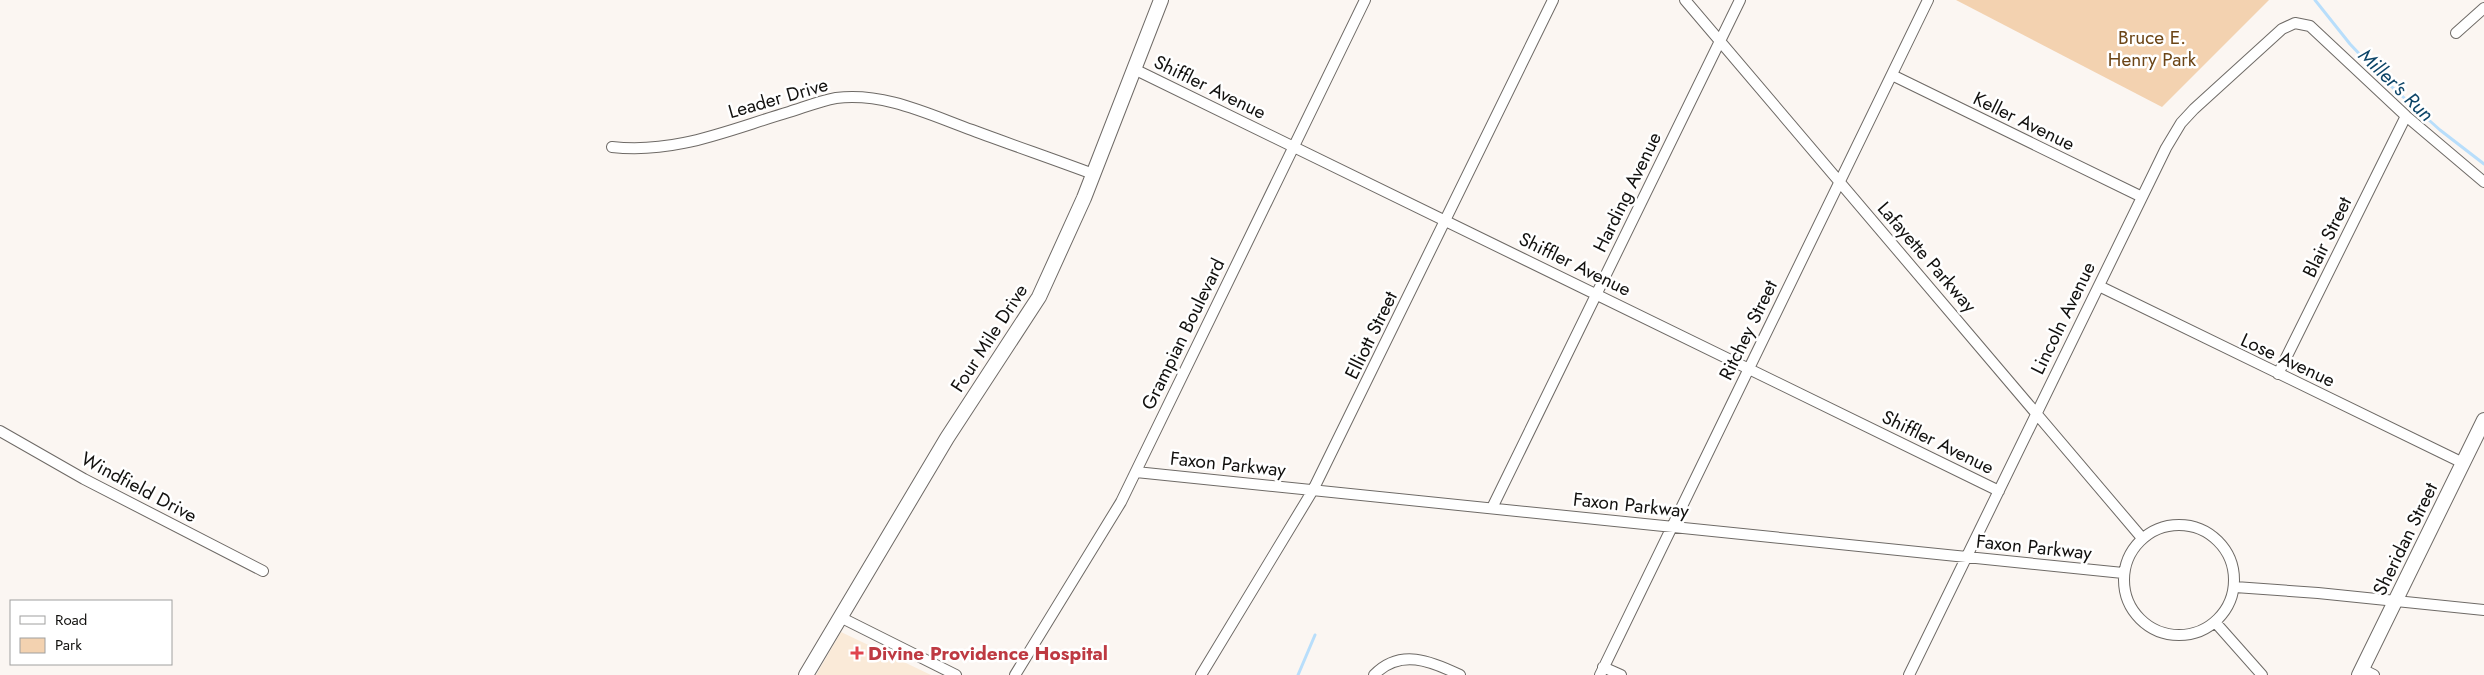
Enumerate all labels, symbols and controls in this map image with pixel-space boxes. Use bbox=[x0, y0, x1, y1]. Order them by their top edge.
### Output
park label: Bruce E. Henry Park bbox=[2108, 24, 2197, 73]
water label: Miller's Run bbox=[2352, 42, 2440, 128]
street label: Shiffler Avenue bbox=[1149, 48, 1271, 126]
street label: Leader Drive bbox=[725, 71, 831, 125]
street label: Keller Avenue bbox=[1969, 85, 2079, 157]
street label: Harding Avenue bbox=[1586, 127, 1668, 257]
street label: Blair Street bbox=[2296, 192, 2358, 282]
street label: Lafayette Parkway bbox=[1871, 196, 1983, 319]
street label: Shiffler Avenue bbox=[1514, 225, 1636, 303]
street label: Grampian Boulevard bbox=[1135, 254, 1231, 414]
street label: Lincoln Avenue bbox=[2024, 257, 2102, 379]
street label: Ritchey Street bbox=[1712, 275, 1784, 384]
street label: Four Mile Drive bbox=[944, 279, 1034, 397]
street label: Elliott Street bbox=[1338, 286, 1404, 383]
street label: Lose Avenue bbox=[2236, 326, 2340, 394]
street label: Shiffler Avenue bbox=[1877, 403, 1999, 481]
street label: Faxon Parkway bbox=[1169, 444, 1288, 484]
street label: Windfield Drive bbox=[76, 445, 202, 529]
street label: Sheridan Street bbox=[2366, 478, 2444, 600]
street label: Faxon Parkway bbox=[1572, 485, 1691, 525]
street label: Faxon Parkway bbox=[1975, 527, 2094, 567]
legend bbox=[10, 600, 172, 665]
text: Road bbox=[55, 609, 87, 631]
text: Park bbox=[55, 634, 82, 656]
place label: Divine Providence Hospital bbox=[868, 640, 1108, 667]
marker: Divine Providence Hospital bbox=[850, 646, 864, 660]

